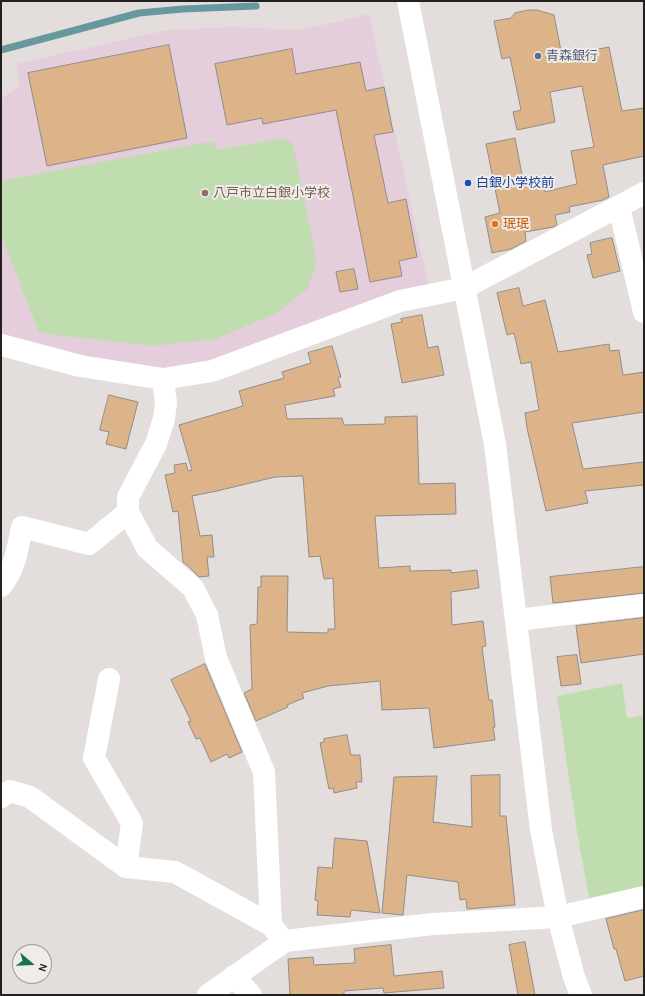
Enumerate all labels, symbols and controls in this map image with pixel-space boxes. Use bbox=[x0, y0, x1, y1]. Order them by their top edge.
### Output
place label: 青森銀行 bbox=[546, 48, 598, 64]
marker: 青森銀行 bbox=[533, 51, 543, 61]
place label: 白銀小学校前 bbox=[476, 175, 554, 191]
marker: 白銀小学校前 bbox=[463, 178, 473, 188]
place label: 八戸市立白銀小学校 bbox=[213, 185, 330, 201]
marker: 八戸市立白銀小学校 bbox=[200, 188, 210, 198]
place label: 珉珉 bbox=[503, 216, 529, 232]
marker: 珉珉 bbox=[490, 219, 500, 229]
north arrow bbox=[12, 944, 52, 984]
text: N bbox=[35, 962, 50, 974]

